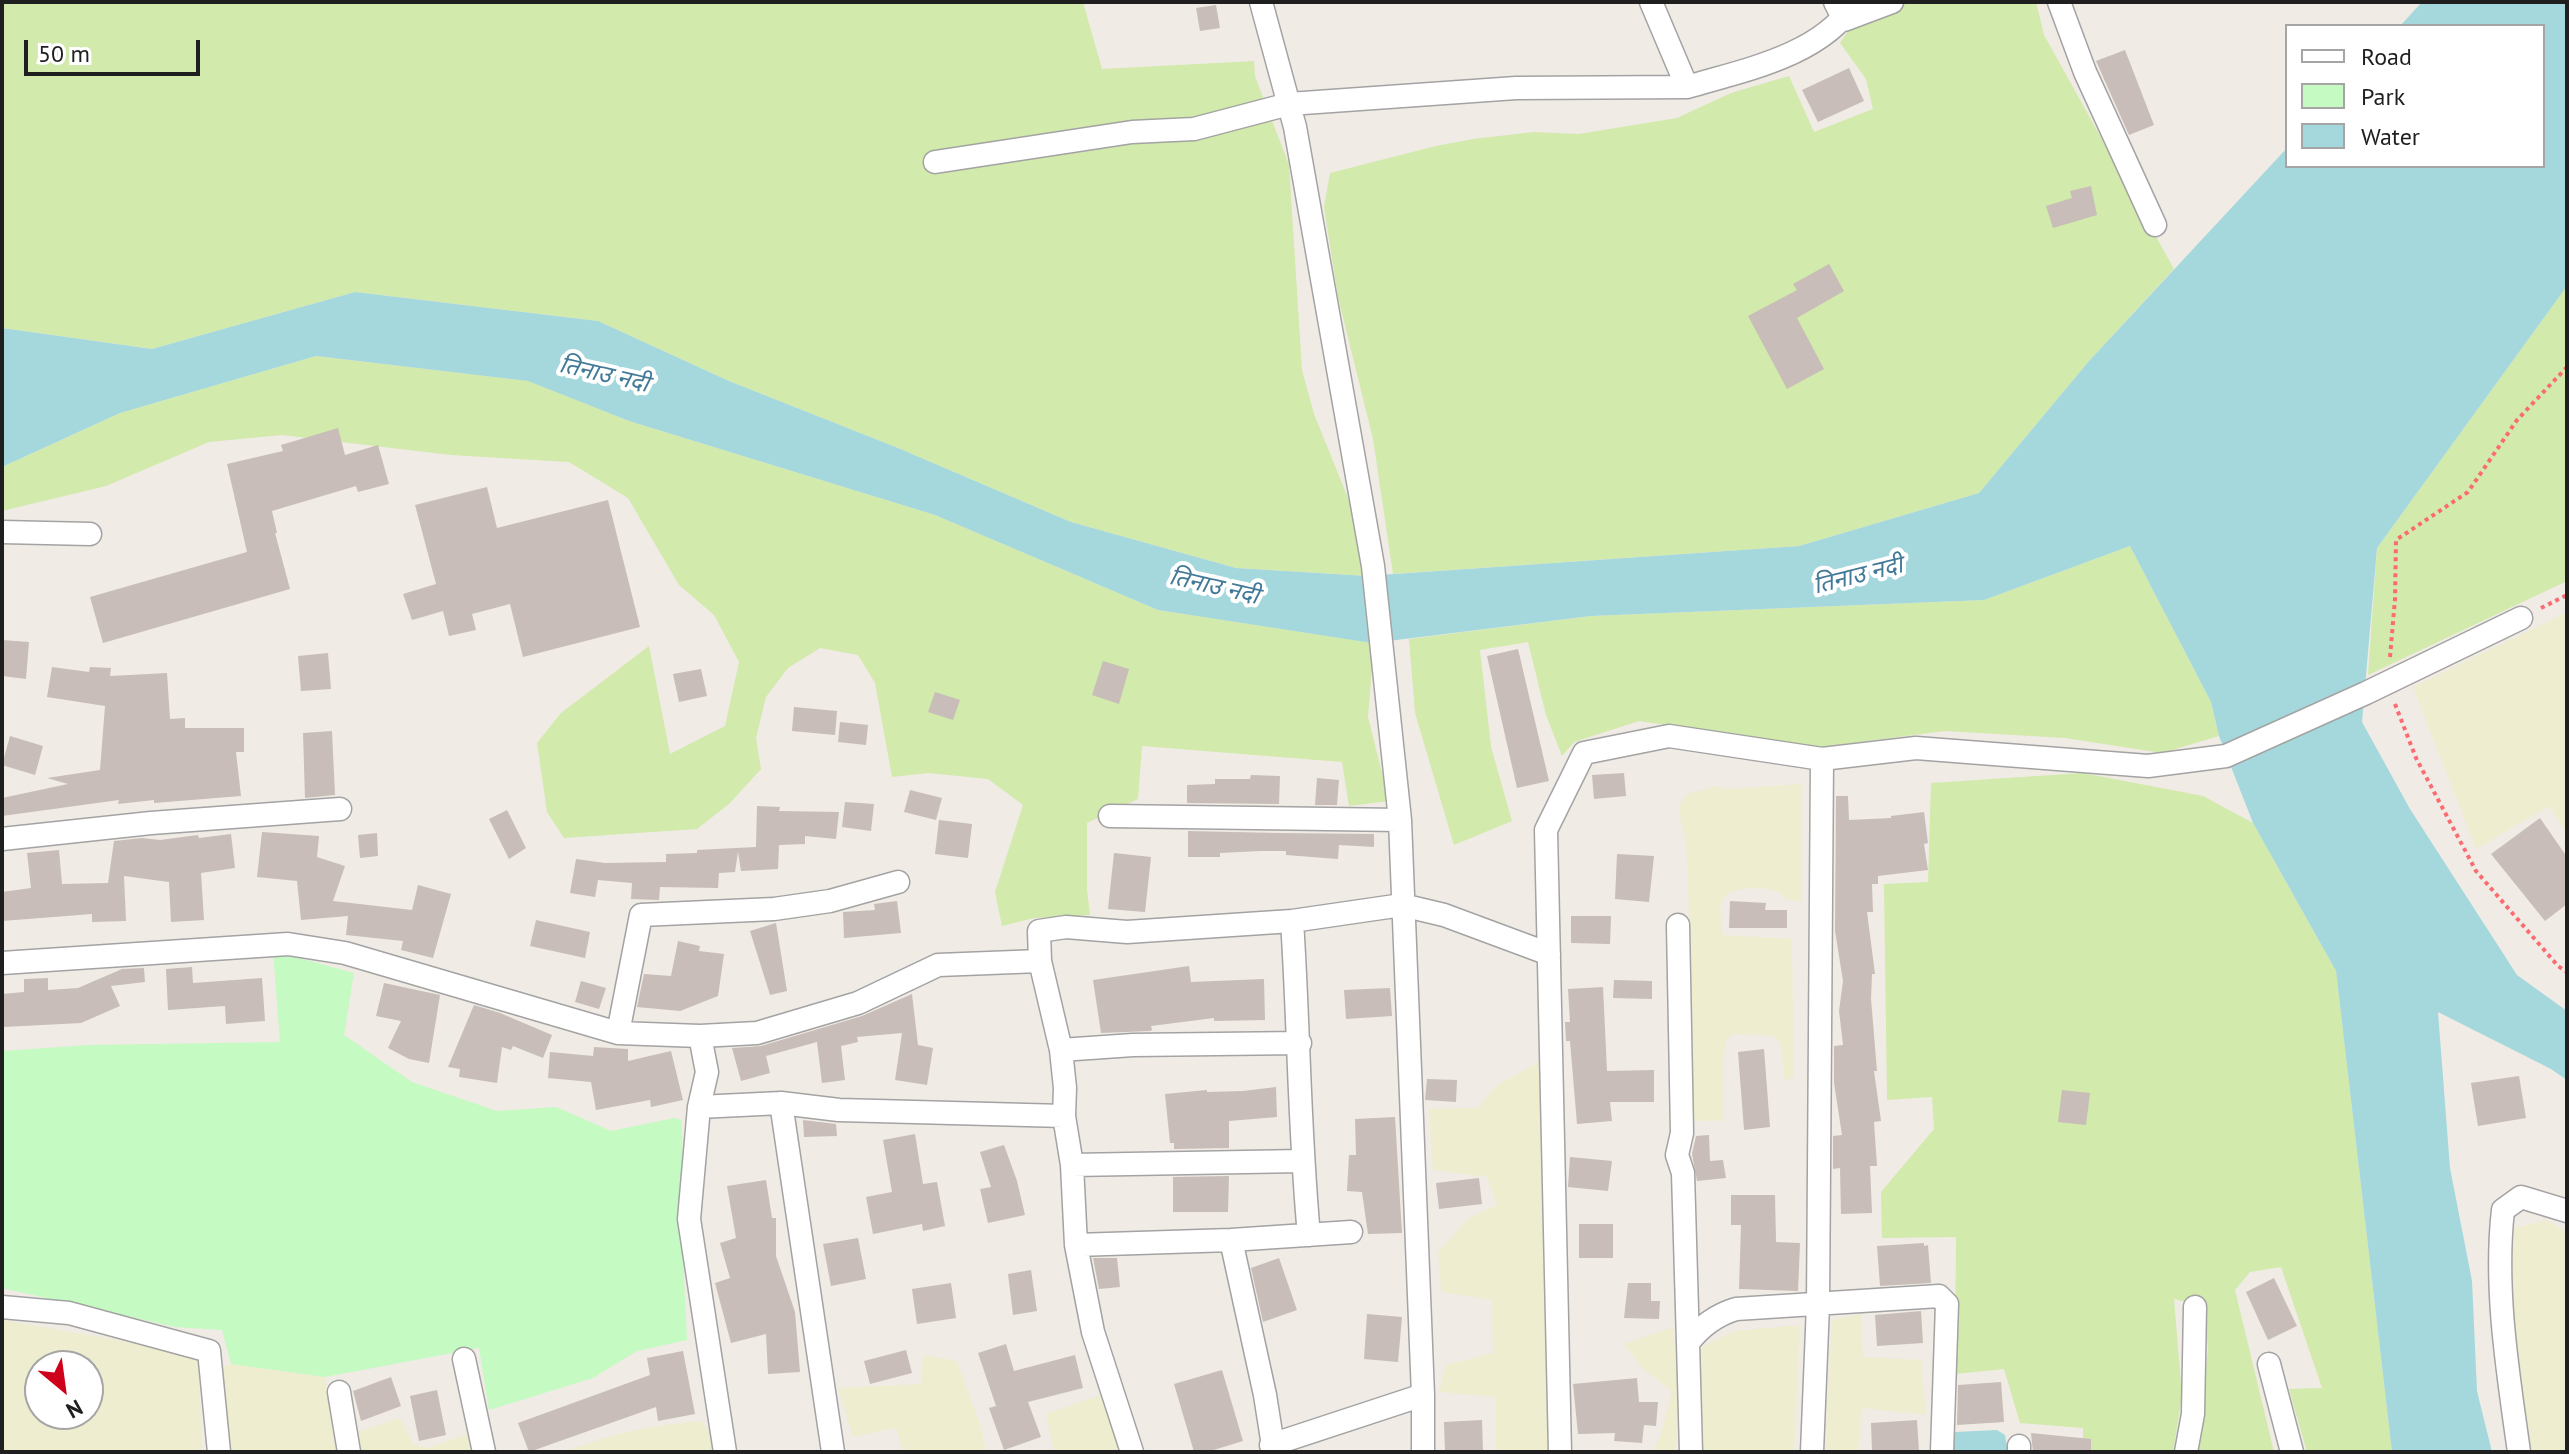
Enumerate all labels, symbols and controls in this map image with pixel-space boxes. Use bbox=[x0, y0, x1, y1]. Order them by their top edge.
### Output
scale bar bbox=[28, 24, 204, 74]
legend bbox=[2285, 24, 2545, 168]
text: 50 m bbox=[38, 38, 90, 69]
text: Road bbox=[2361, 41, 2412, 72]
text: Park bbox=[2361, 81, 2405, 112]
text: Water bbox=[2361, 121, 2420, 152]
water label: तिनाउ नदी bbox=[556, 351, 652, 399]
water label: तिनाउ नदी bbox=[1810, 551, 1906, 601]
water label: तिनाउ नदी bbox=[1166, 563, 1262, 611]
north arrow bbox=[24, 1350, 104, 1430]
text: N bbox=[62, 1393, 88, 1425]

